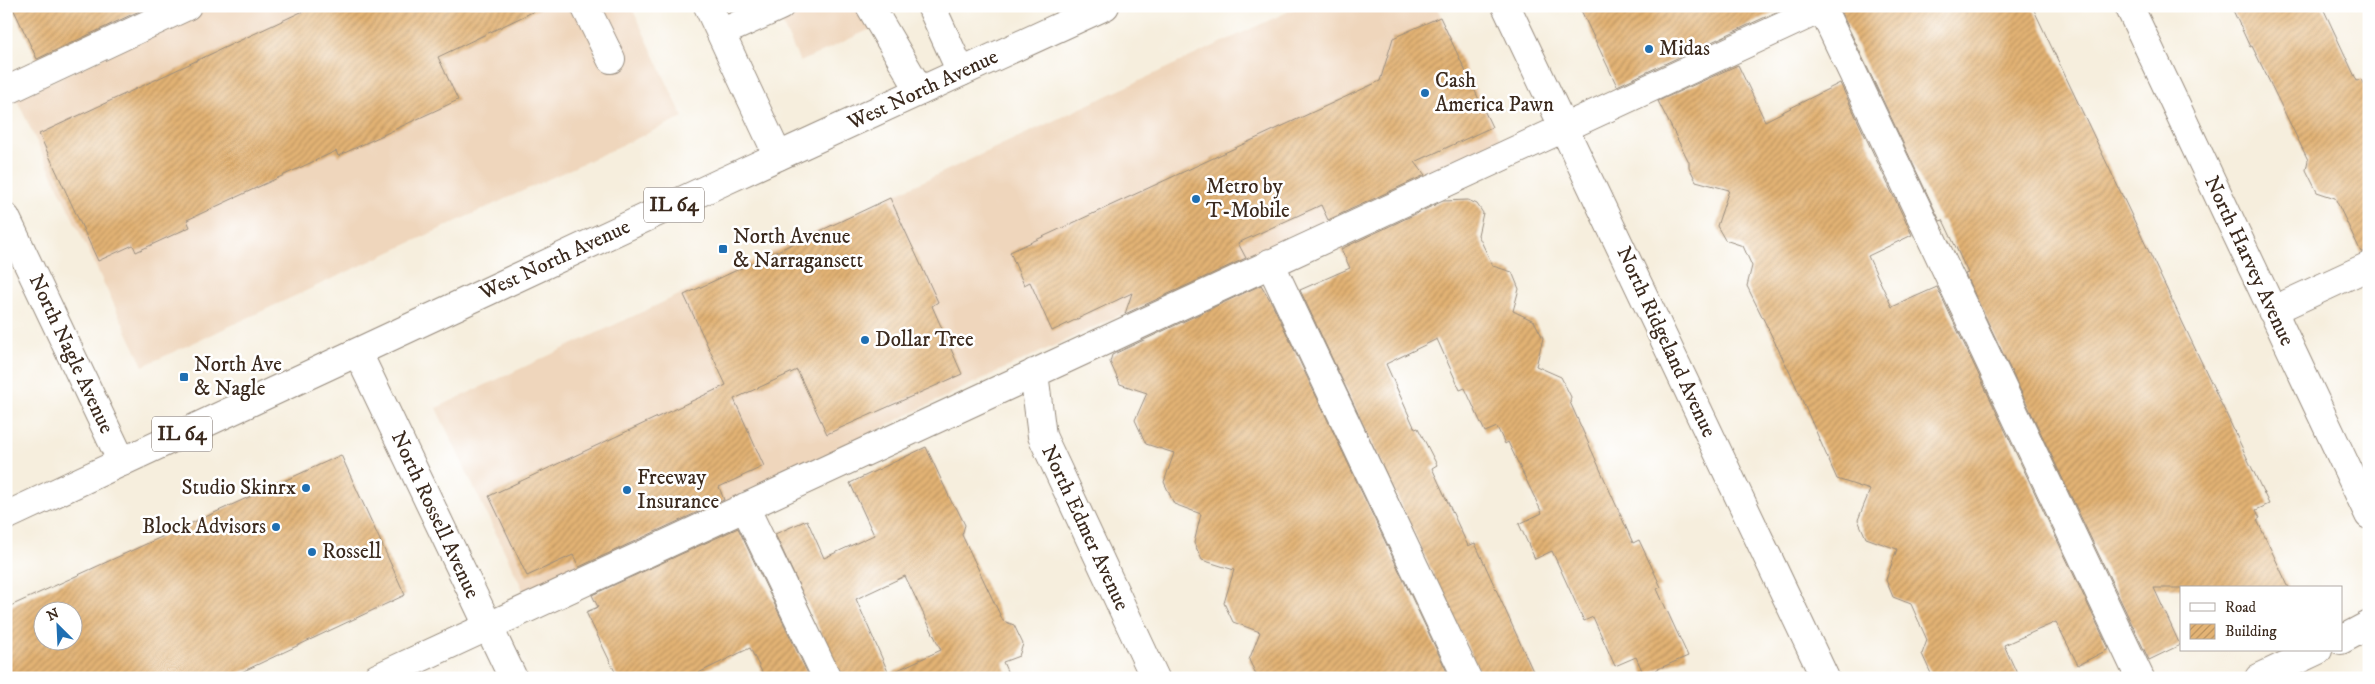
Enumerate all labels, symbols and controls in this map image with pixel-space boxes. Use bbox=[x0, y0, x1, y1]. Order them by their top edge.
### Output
place label: Midas bbox=[1659, 36, 1710, 62]
marker: Midas bbox=[1643, 43, 1655, 55]
street label: West North Avenue bbox=[843, 44, 1003, 137]
place label: Cash America Pawn bbox=[1435, 68, 1554, 118]
marker: Cash America Pawn bbox=[1419, 87, 1431, 99]
street label: North Harvey Avenue bbox=[2198, 172, 2300, 350]
place label: Metro by T-Mobile bbox=[1206, 174, 1290, 224]
road number: IL 64 bbox=[644, 188, 704, 222]
marker: Metro by T-Mobile bbox=[1190, 193, 1202, 205]
street label: West North Avenue bbox=[475, 214, 635, 307]
place label: North Avenue & Narragansett bbox=[733, 224, 863, 274]
street label: North Ridgeland Avenue bbox=[1610, 242, 1722, 442]
marker: North Avenue & Narragansett bbox=[717, 243, 729, 255]
street label: North Nagle Avenue bbox=[23, 270, 119, 438]
place label: Dollar Tree bbox=[875, 327, 974, 353]
marker: Dollar Tree bbox=[859, 334, 871, 346]
place label: North Ave & Nagle bbox=[194, 352, 282, 402]
marker: North Ave & Nagle bbox=[178, 371, 190, 383]
road number: IL 64 bbox=[152, 416, 212, 452]
street label: North Rossell Avenue bbox=[385, 427, 485, 603]
street label: North Edmer Avenue bbox=[1035, 441, 1135, 615]
place label: Freeway Insurance bbox=[637, 465, 719, 515]
place label: Studio Skinrx bbox=[182, 475, 296, 501]
marker: Studio Skinrx bbox=[300, 482, 312, 494]
marker: Freeway Insurance bbox=[621, 484, 633, 496]
place label: Block Advisors bbox=[142, 514, 266, 540]
marker: Block Advisors bbox=[270, 521, 282, 533]
place label: Rossell bbox=[322, 539, 382, 565]
marker: Rossell bbox=[306, 546, 318, 558]
legend bbox=[2180, 586, 2342, 652]
text: Road bbox=[2225, 598, 2257, 617]
north arrow bbox=[32, 602, 82, 652]
text: N bbox=[44, 604, 62, 626]
text: Building bbox=[2225, 622, 2277, 641]

